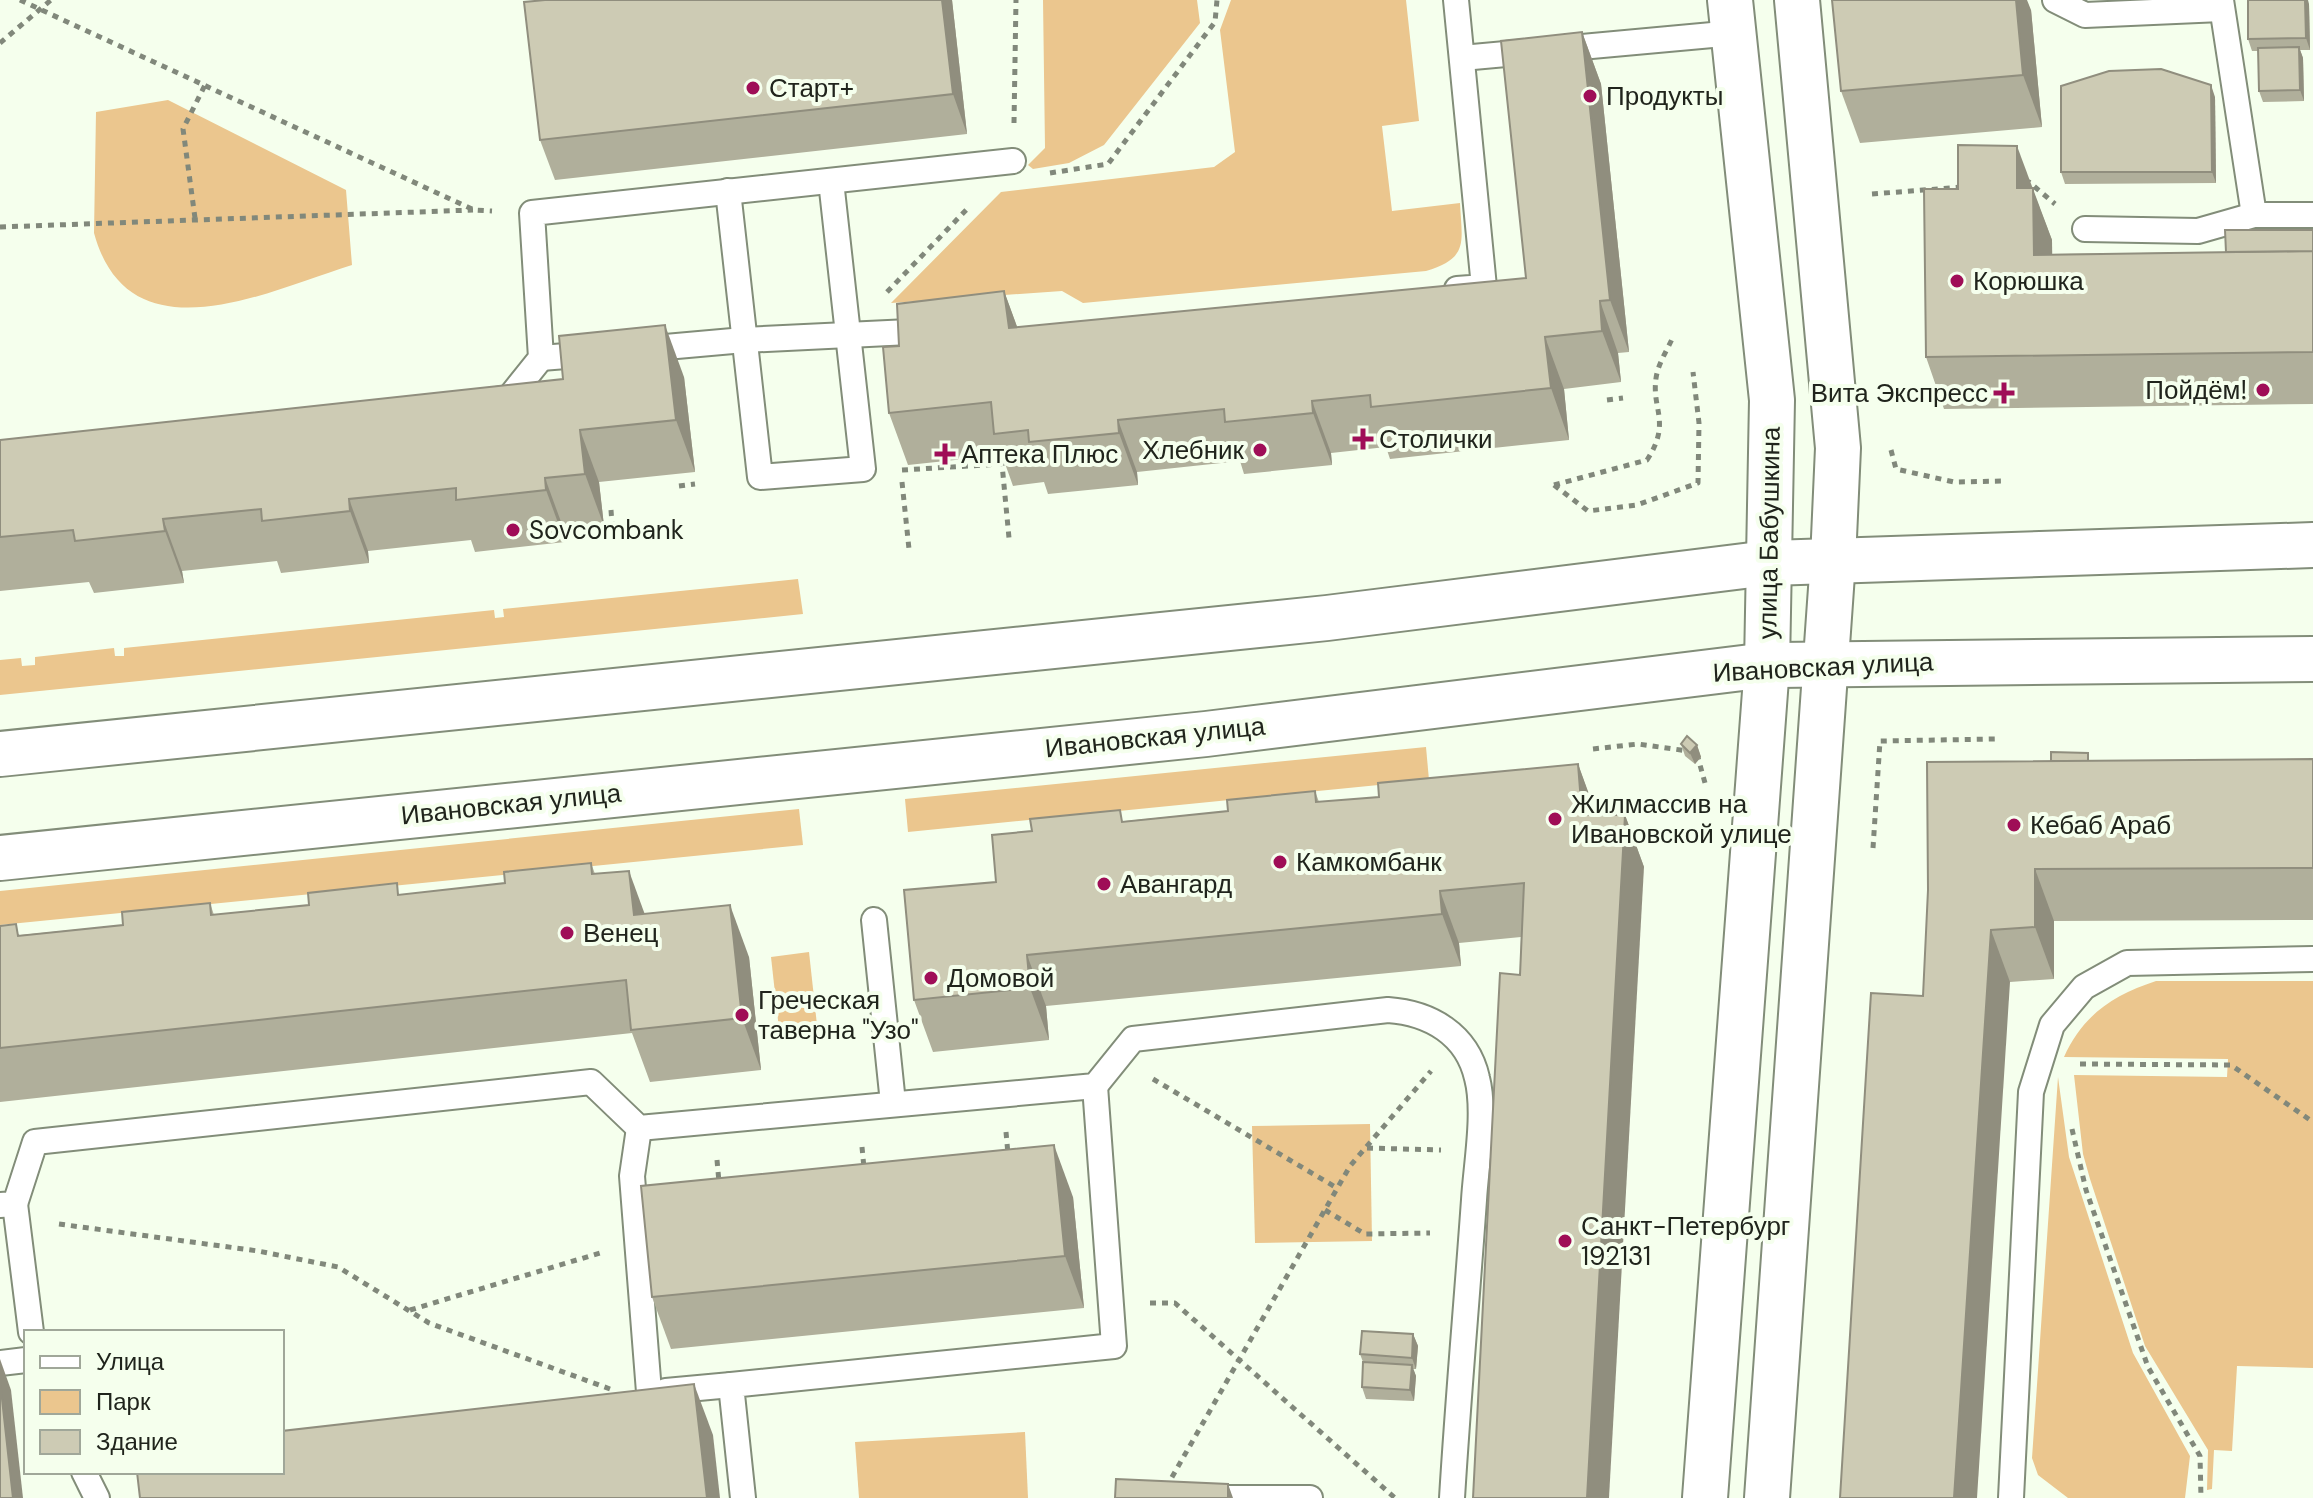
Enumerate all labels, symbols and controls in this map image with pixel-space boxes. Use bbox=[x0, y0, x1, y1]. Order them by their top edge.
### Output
place label: Старт+ bbox=[769, 71, 854, 105]
marker: Старт+ bbox=[744, 79, 762, 97]
place label: Продукты bbox=[1606, 79, 1723, 113]
marker: Продукты bbox=[1581, 87, 1599, 105]
place label: Корюшка bbox=[1973, 264, 2084, 298]
marker: Корюшка bbox=[1948, 272, 1966, 290]
place label: Пойдём! bbox=[2145, 373, 2247, 407]
place label: Вита Экспресс bbox=[1811, 376, 1988, 410]
marker: Пойдём! bbox=[2254, 381, 2272, 399]
marker: Вита Экспресс bbox=[1995, 384, 2013, 402]
place label: Столички bbox=[1379, 422, 1492, 456]
street label: улица Бабушкина bbox=[1750, 426, 1788, 640]
marker: Столички bbox=[1354, 430, 1372, 448]
place label: Хлебник bbox=[1142, 433, 1245, 467]
place label: Аптека Плюс bbox=[961, 437, 1118, 471]
marker: Хлебник bbox=[1251, 441, 1269, 459]
marker: Аптека Плюс bbox=[936, 445, 954, 463]
place label: Sovcombank bbox=[529, 513, 684, 547]
marker: Sovcombank bbox=[504, 521, 522, 539]
street label: Ивановская улица bbox=[1712, 644, 1935, 690]
street label: Ивановская улица bbox=[1043, 708, 1267, 765]
street label: Ивановская улица bbox=[399, 775, 623, 832]
place label: Жилмассив на Ивановской улице bbox=[1571, 787, 1792, 851]
place label: Кебаб Араб bbox=[2030, 808, 2171, 842]
marker: Жилмассив на Ивановской улице bbox=[1546, 810, 1564, 828]
marker: Кебаб Араб bbox=[2005, 816, 2023, 834]
place label: Камкомбанк bbox=[1296, 845, 1442, 879]
marker: Камкомбанк bbox=[1271, 853, 1289, 871]
place label: Авангард bbox=[1120, 867, 1232, 901]
marker: Авангард bbox=[1095, 875, 1113, 893]
place label: Венец bbox=[583, 916, 659, 950]
marker: Венец bbox=[558, 924, 576, 942]
place label: Домовой bbox=[947, 961, 1054, 995]
marker: Домовой bbox=[922, 969, 940, 987]
place label: Греческая таверна "Узо" bbox=[758, 983, 919, 1047]
marker: Греческая таверна "Узо" bbox=[733, 1006, 751, 1024]
place label: Санкт-Петербург 192131 bbox=[1581, 1209, 1790, 1273]
marker: Санкт-Петербург 192131 bbox=[1556, 1232, 1574, 1250]
legend bbox=[24, 1330, 284, 1474]
text: Улица bbox=[96, 1346, 165, 1377]
text: Парк bbox=[96, 1386, 151, 1417]
text: Здание bbox=[96, 1426, 178, 1457]

